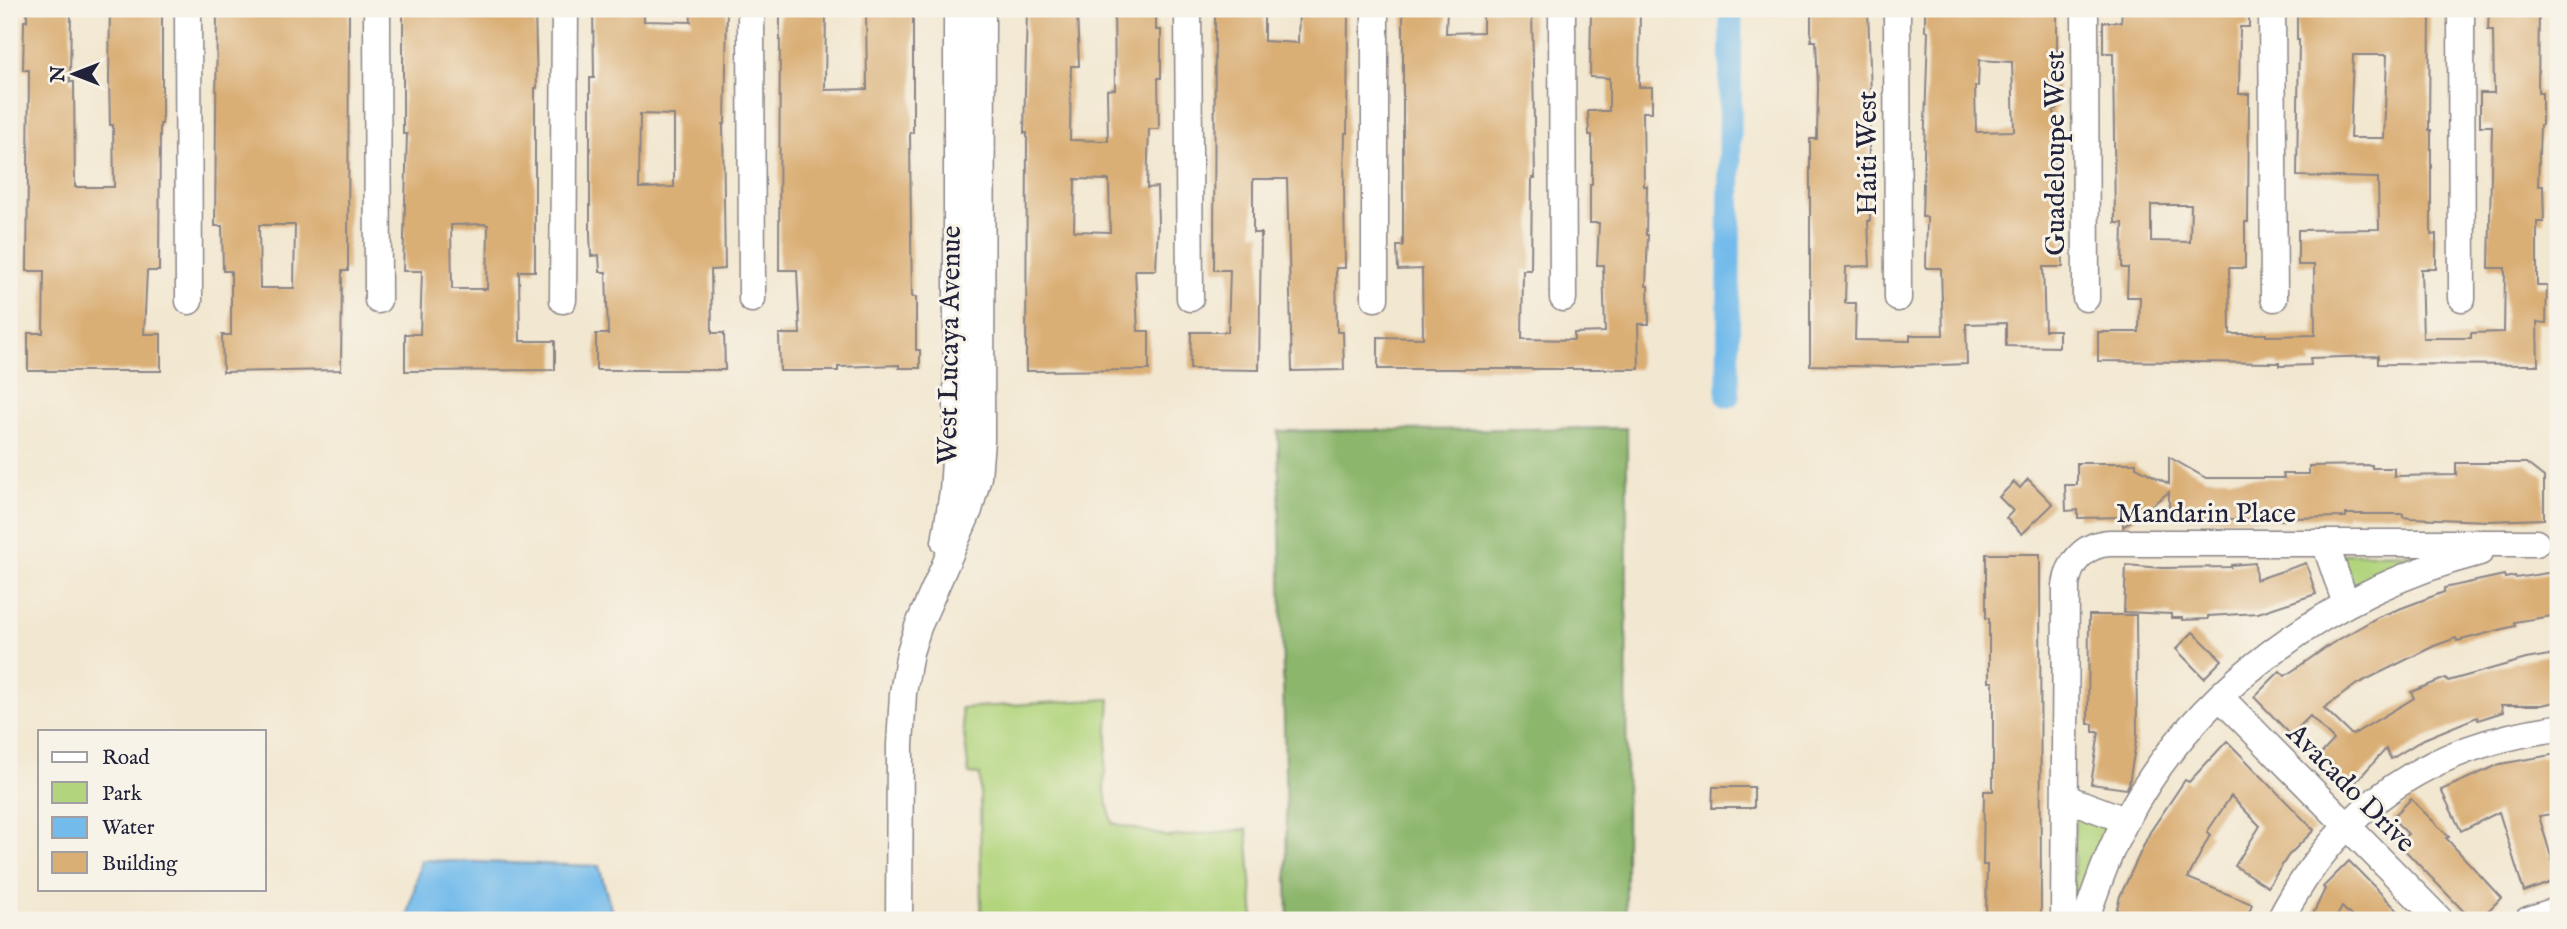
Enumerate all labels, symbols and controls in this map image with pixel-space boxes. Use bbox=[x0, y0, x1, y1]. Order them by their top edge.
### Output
north arrow bbox=[38, 38, 108, 108]
street label: Guadeloupe West bbox=[2039, 50, 2074, 256]
text: N bbox=[47, 65, 71, 83]
street label: Haiti West bbox=[1851, 90, 1886, 215]
street label: West Lucaya Avenue bbox=[931, 225, 970, 465]
street label: Mandarin Place bbox=[2116, 497, 2296, 532]
street label: Avacado Drive bbox=[2278, 716, 2422, 861]
legend bbox=[38, 730, 266, 890]
text: Road bbox=[102, 745, 150, 772]
text: Park bbox=[102, 781, 143, 808]
text: Water bbox=[102, 815, 155, 842]
text: Building bbox=[102, 851, 178, 878]

